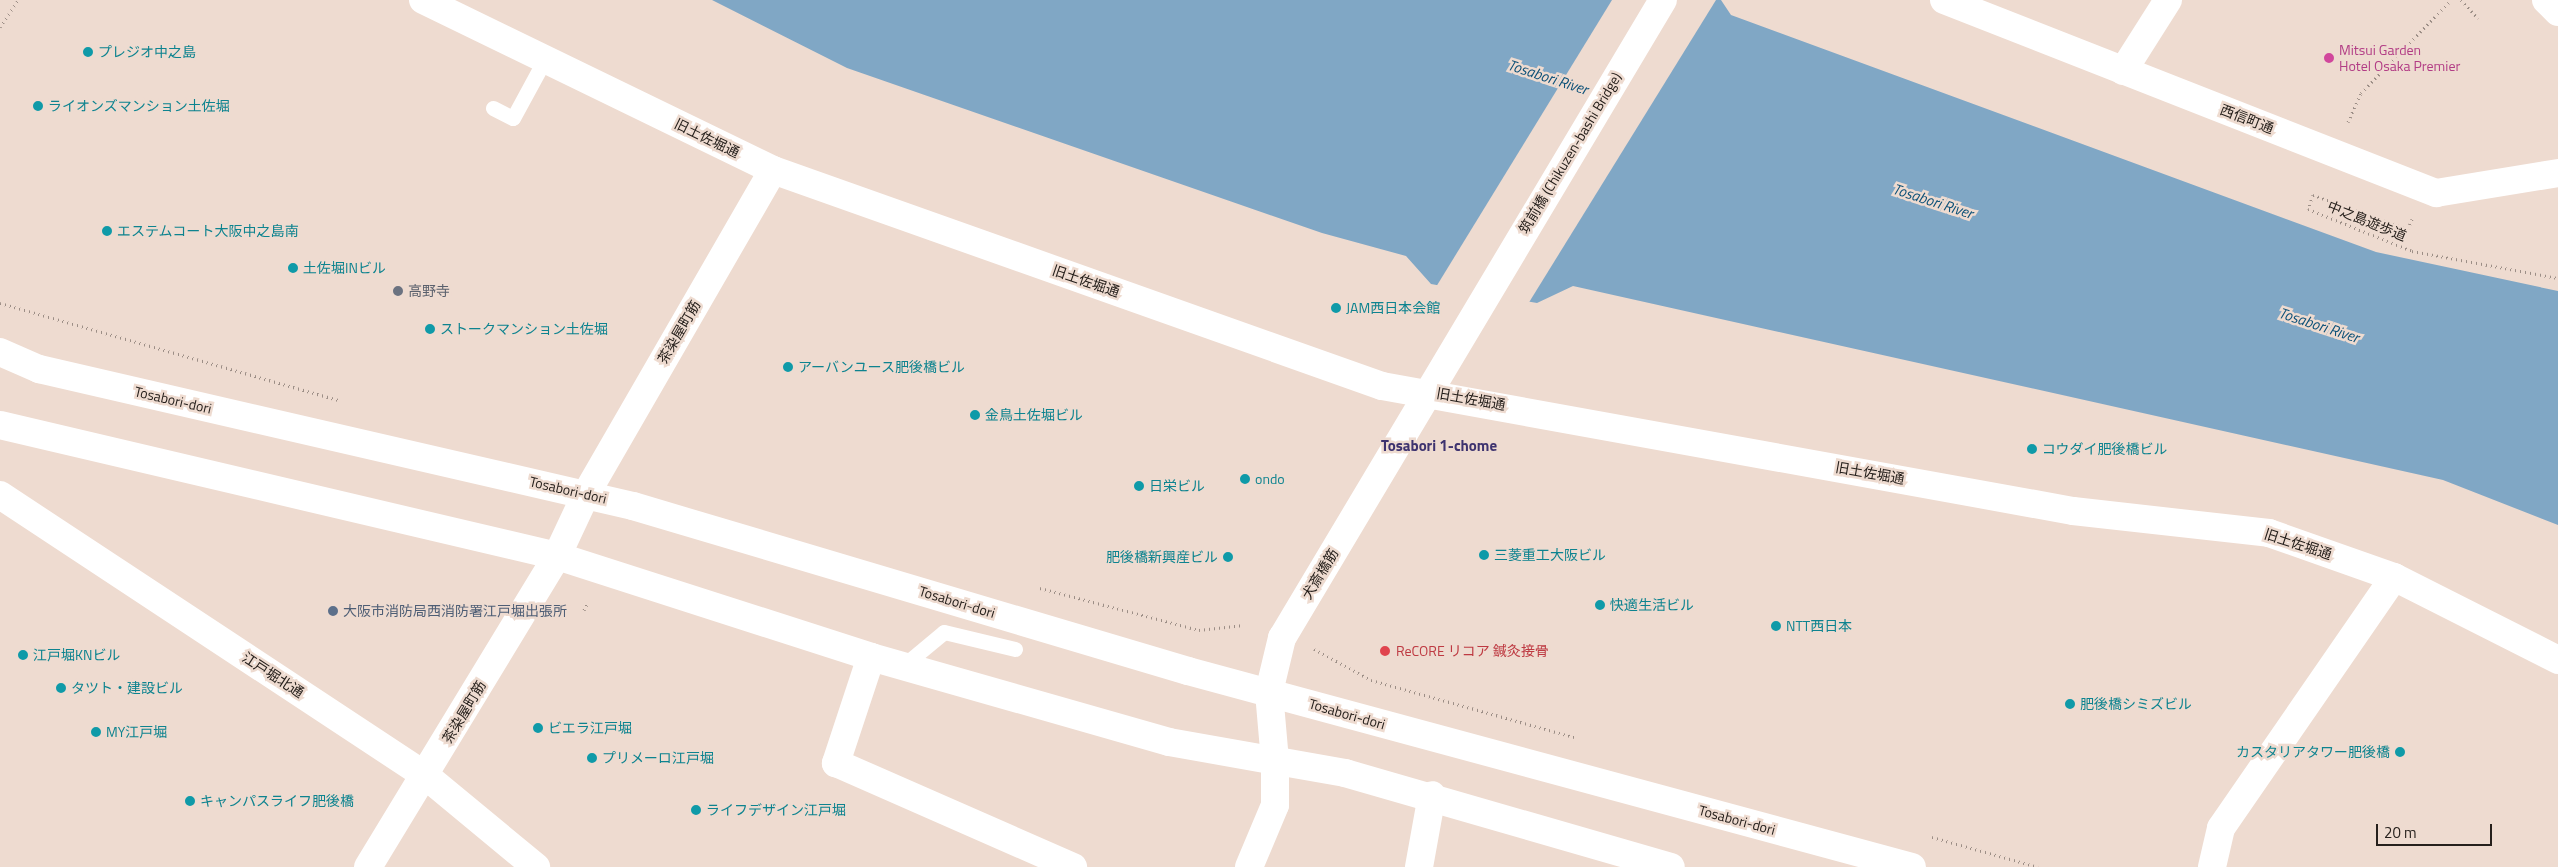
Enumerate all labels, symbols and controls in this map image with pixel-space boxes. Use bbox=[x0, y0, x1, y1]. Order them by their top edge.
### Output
place label: Mitsui Garden Hotel Osaka Premier bbox=[2339, 42, 2460, 74]
place label: プレジオ中之島 bbox=[98, 44, 196, 60]
marker: プレジオ中之島 bbox=[82, 46, 94, 58]
marker: Mitsui Garden Hotel Osaka Premier bbox=[2323, 52, 2335, 64]
water label: Tosabori River bbox=[1506, 56, 1590, 98]
street label: 筑前橋 (Chikuzen-bashi Bridge) bbox=[1515, 70, 1625, 236]
place label: ライオンズマンション土佐堀 bbox=[48, 98, 230, 114]
marker: ライオンズマンション土佐堀 bbox=[32, 100, 44, 112]
street label: 西信町通 bbox=[2218, 101, 2276, 137]
street label: 旧土佐堀通 bbox=[672, 115, 742, 161]
water label: Tosabori River bbox=[1891, 180, 1975, 222]
street label: 中之島遊歩道 bbox=[2325, 197, 2409, 245]
place label: エステムコート大阪中之島南 bbox=[117, 223, 299, 239]
marker: エステムコート大阪中之島南 bbox=[101, 225, 113, 237]
place label: 土佐堀INビル bbox=[303, 260, 386, 276]
marker: 土佐堀INビル bbox=[287, 262, 299, 274]
street label: 旧土佐堀通 bbox=[1050, 262, 1122, 300]
place label: 高野寺 bbox=[408, 283, 450, 299]
marker: 高野寺 bbox=[392, 285, 404, 297]
street label: 茶染屋町筋 bbox=[654, 297, 704, 367]
place label: JAM西日本会館 bbox=[1346, 300, 1440, 316]
marker: JAM西日本会館 bbox=[1330, 302, 1342, 314]
water label: Tosabori River bbox=[2277, 304, 2361, 346]
place label: ストークマンション土佐堀 bbox=[440, 321, 608, 337]
marker: ストークマンション土佐堀 bbox=[424, 323, 436, 335]
place label: アーバンユース肥後橋ビル bbox=[798, 359, 965, 375]
marker: アーバンユース肥後橋ビル bbox=[782, 361, 794, 373]
street label: Tosabori-dori bbox=[133, 383, 213, 417]
street label: 旧土佐堀通 bbox=[1435, 385, 1507, 413]
place label: 金鳥土佐堀ビル bbox=[985, 407, 1083, 423]
marker: 金鳥土佐堀ビル bbox=[969, 409, 981, 421]
district label: Tosabori 1-chome bbox=[1381, 437, 1497, 455]
place label: コウダイ肥後橋ビル bbox=[2042, 441, 2168, 457]
marker: コウダイ肥後橋ビル bbox=[2026, 443, 2038, 455]
street label: 旧土佐堀通 bbox=[1834, 459, 1906, 487]
place label: ondo bbox=[1255, 471, 1285, 487]
street label: Tosabori-dori bbox=[528, 473, 608, 507]
marker: ondo bbox=[1239, 473, 1251, 485]
place label: 日栄ビル bbox=[1149, 478, 1205, 494]
marker: 日栄ビル bbox=[1133, 480, 1145, 492]
street label: 旧土佐堀通 bbox=[2262, 525, 2334, 563]
street label: 犬斎橋筋 bbox=[1298, 546, 1342, 602]
place label: 三菱重工大阪ビル bbox=[1494, 547, 1606, 563]
place label: 肥後橋新興産ビル bbox=[1106, 549, 1218, 565]
marker: 三菱重工大阪ビル bbox=[1478, 549, 1490, 561]
marker: 肥後橋新興産ビル bbox=[1222, 551, 1234, 563]
street label: Tosabori-dori bbox=[917, 582, 997, 622]
place label: 快適生活ビル bbox=[1610, 597, 1694, 613]
marker: 快適生活ビル bbox=[1594, 599, 1606, 611]
place label: 大阪市消防局西消防署江戸堀出張所 bbox=[343, 603, 567, 619]
marker: 大阪市消防局西消防署江戸堀出張所 bbox=[327, 605, 339, 617]
place label: NTT西日本 bbox=[1786, 618, 1852, 634]
marker: NTT西日本 bbox=[1770, 620, 1782, 632]
place label: ReCORE リコア 鍼灸接骨 bbox=[1396, 643, 1549, 659]
marker: ReCORE リコア 鍼灸接骨 bbox=[1378, 644, 1392, 658]
place label: 江戸堀KNビル bbox=[33, 647, 120, 663]
marker: 江戸堀KNビル bbox=[17, 649, 29, 661]
street label: 江戸堀北通 bbox=[239, 649, 307, 701]
street label: 茶染屋町筋 bbox=[439, 678, 489, 746]
place label: タツト・建設ビル bbox=[71, 680, 183, 696]
marker: タツト・建設ビル bbox=[55, 682, 67, 694]
street label: Tosabori-dori bbox=[1307, 695, 1387, 733]
place label: 肥後橋シミズビル bbox=[2080, 696, 2192, 712]
marker: 肥後橋シミズビル bbox=[2064, 698, 2076, 710]
place label: ビエラ江戸堀 bbox=[548, 720, 632, 736]
marker: ビエラ江戸堀 bbox=[532, 722, 544, 734]
place label: MY江戸堀 bbox=[106, 724, 167, 740]
marker: MY江戸堀 bbox=[90, 726, 102, 738]
place label: カスタリアタワー肥後橋 bbox=[2236, 744, 2390, 760]
marker: カスタリアタワー肥後橋 bbox=[2394, 746, 2406, 758]
place label: プリメーロ江戸堀 bbox=[602, 750, 714, 766]
marker: プリメーロ江戸堀 bbox=[586, 752, 598, 764]
place label: キャンパスライフ肥後橋 bbox=[200, 793, 354, 809]
marker: キャンパスライフ肥後橋 bbox=[184, 795, 196, 807]
place label: ライフデザイン江戸堀 bbox=[706, 802, 846, 818]
street label: Tosabori-dori bbox=[1697, 802, 1777, 838]
marker: ライフデザイン江戸堀 bbox=[690, 804, 702, 816]
scale bar bbox=[2378, 814, 2494, 846]
text: 20 m bbox=[2384, 821, 2417, 844]

